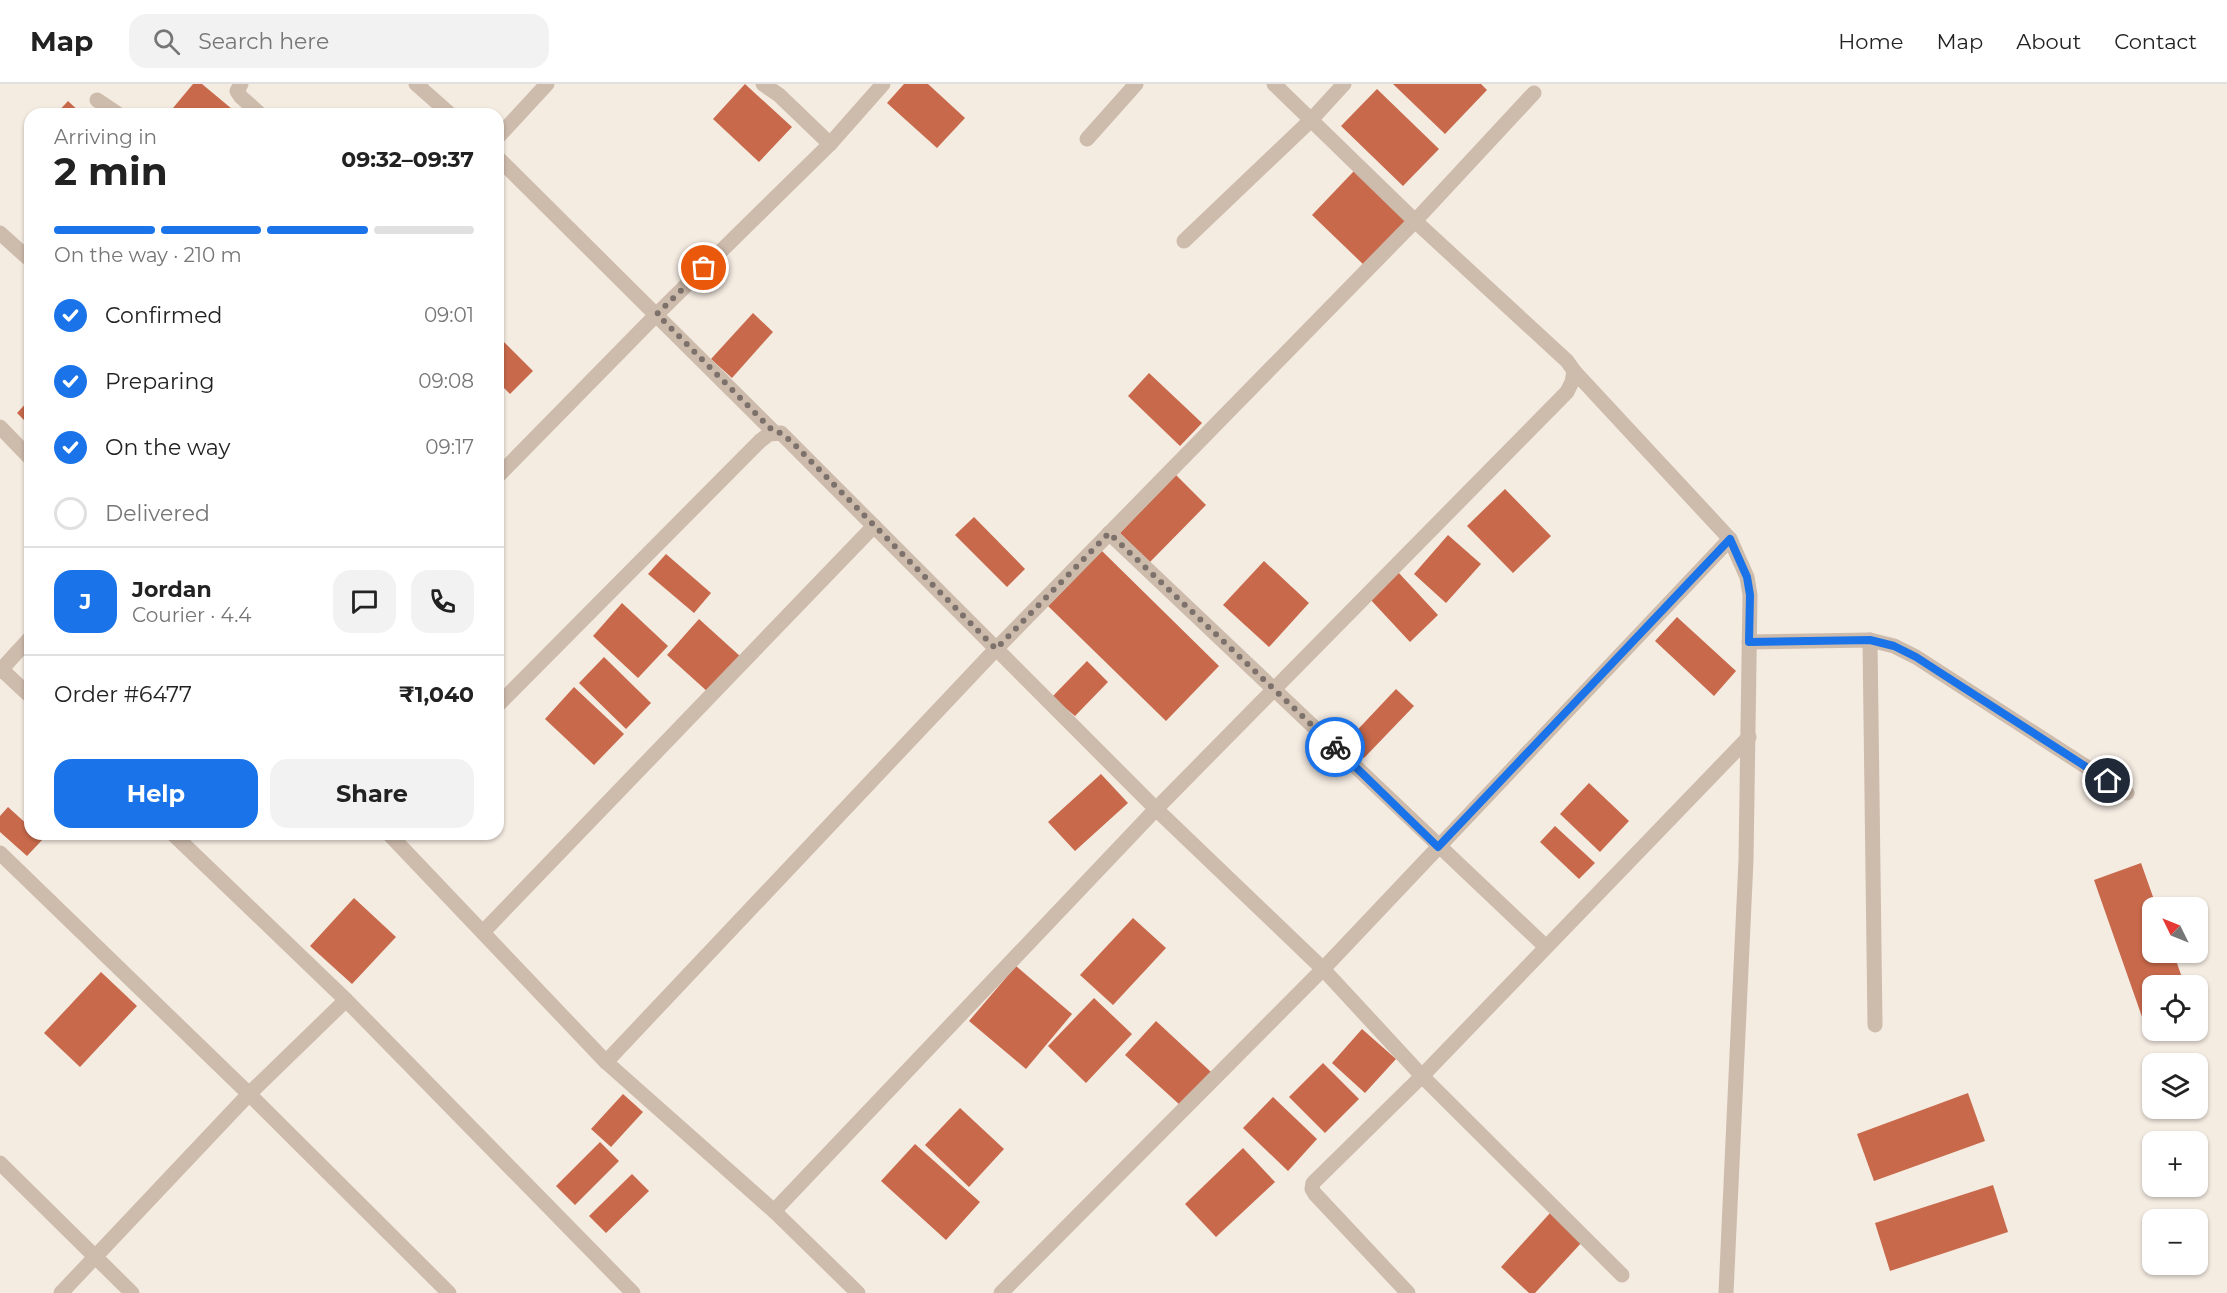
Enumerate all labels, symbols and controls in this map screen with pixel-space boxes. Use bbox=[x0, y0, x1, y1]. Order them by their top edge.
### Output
search box bbox=[129, 14, 549, 68]
text: Map bbox=[30, 24, 93, 58]
icon: search bbox=[150, 25, 183, 58]
text: Search here bbox=[198, 28, 329, 55]
text: Home bbox=[1838, 29, 1903, 54]
text: Map bbox=[1936, 29, 1983, 54]
text: About bbox=[2016, 29, 2081, 54]
text: Contact bbox=[2114, 29, 2197, 54]
text: Arriving in bbox=[54, 125, 157, 149]
text: 09:32–09:37 bbox=[341, 146, 474, 173]
text: 2 min bbox=[54, 147, 168, 195]
pin bbox=[678, 242, 729, 293]
text: On the way · 210 m bbox=[54, 243, 242, 267]
icon: bag bbox=[687, 251, 720, 284]
icon: check bbox=[54, 299, 87, 332]
text: Confirmed bbox=[105, 302, 222, 329]
text: 09:01 bbox=[424, 303, 474, 327]
icon: check bbox=[54, 365, 87, 398]
text: Preparing bbox=[105, 368, 214, 395]
text: 09:08 bbox=[418, 369, 474, 393]
icon: check bbox=[54, 431, 87, 464]
text: On the way bbox=[105, 434, 230, 461]
text: 09:17 bbox=[425, 435, 474, 459]
text: Delivered bbox=[105, 500, 210, 527]
button: chat bbox=[333, 570, 396, 633]
button: phone bbox=[411, 570, 474, 633]
text: Jordan bbox=[132, 576, 212, 603]
text: J bbox=[80, 588, 91, 615]
text: Courier · 4.4 bbox=[132, 603, 251, 627]
text: Order #6477 bbox=[54, 681, 192, 708]
text: ₹1,040 bbox=[399, 681, 474, 708]
courier bbox=[1305, 717, 1365, 777]
icon: bike bbox=[1319, 731, 1352, 764]
pin bbox=[2082, 755, 2133, 806]
button: Help bbox=[54, 759, 258, 828]
button: Share bbox=[270, 759, 474, 828]
icon: home bbox=[2091, 764, 2124, 797]
north arrow bbox=[2142, 897, 2208, 963]
map controls bbox=[2142, 897, 2208, 1275]
button: locate bbox=[2142, 975, 2208, 1041]
button: layers bbox=[2142, 1053, 2208, 1119]
button: + bbox=[2142, 1131, 2208, 1197]
button: − bbox=[2142, 1209, 2208, 1275]

